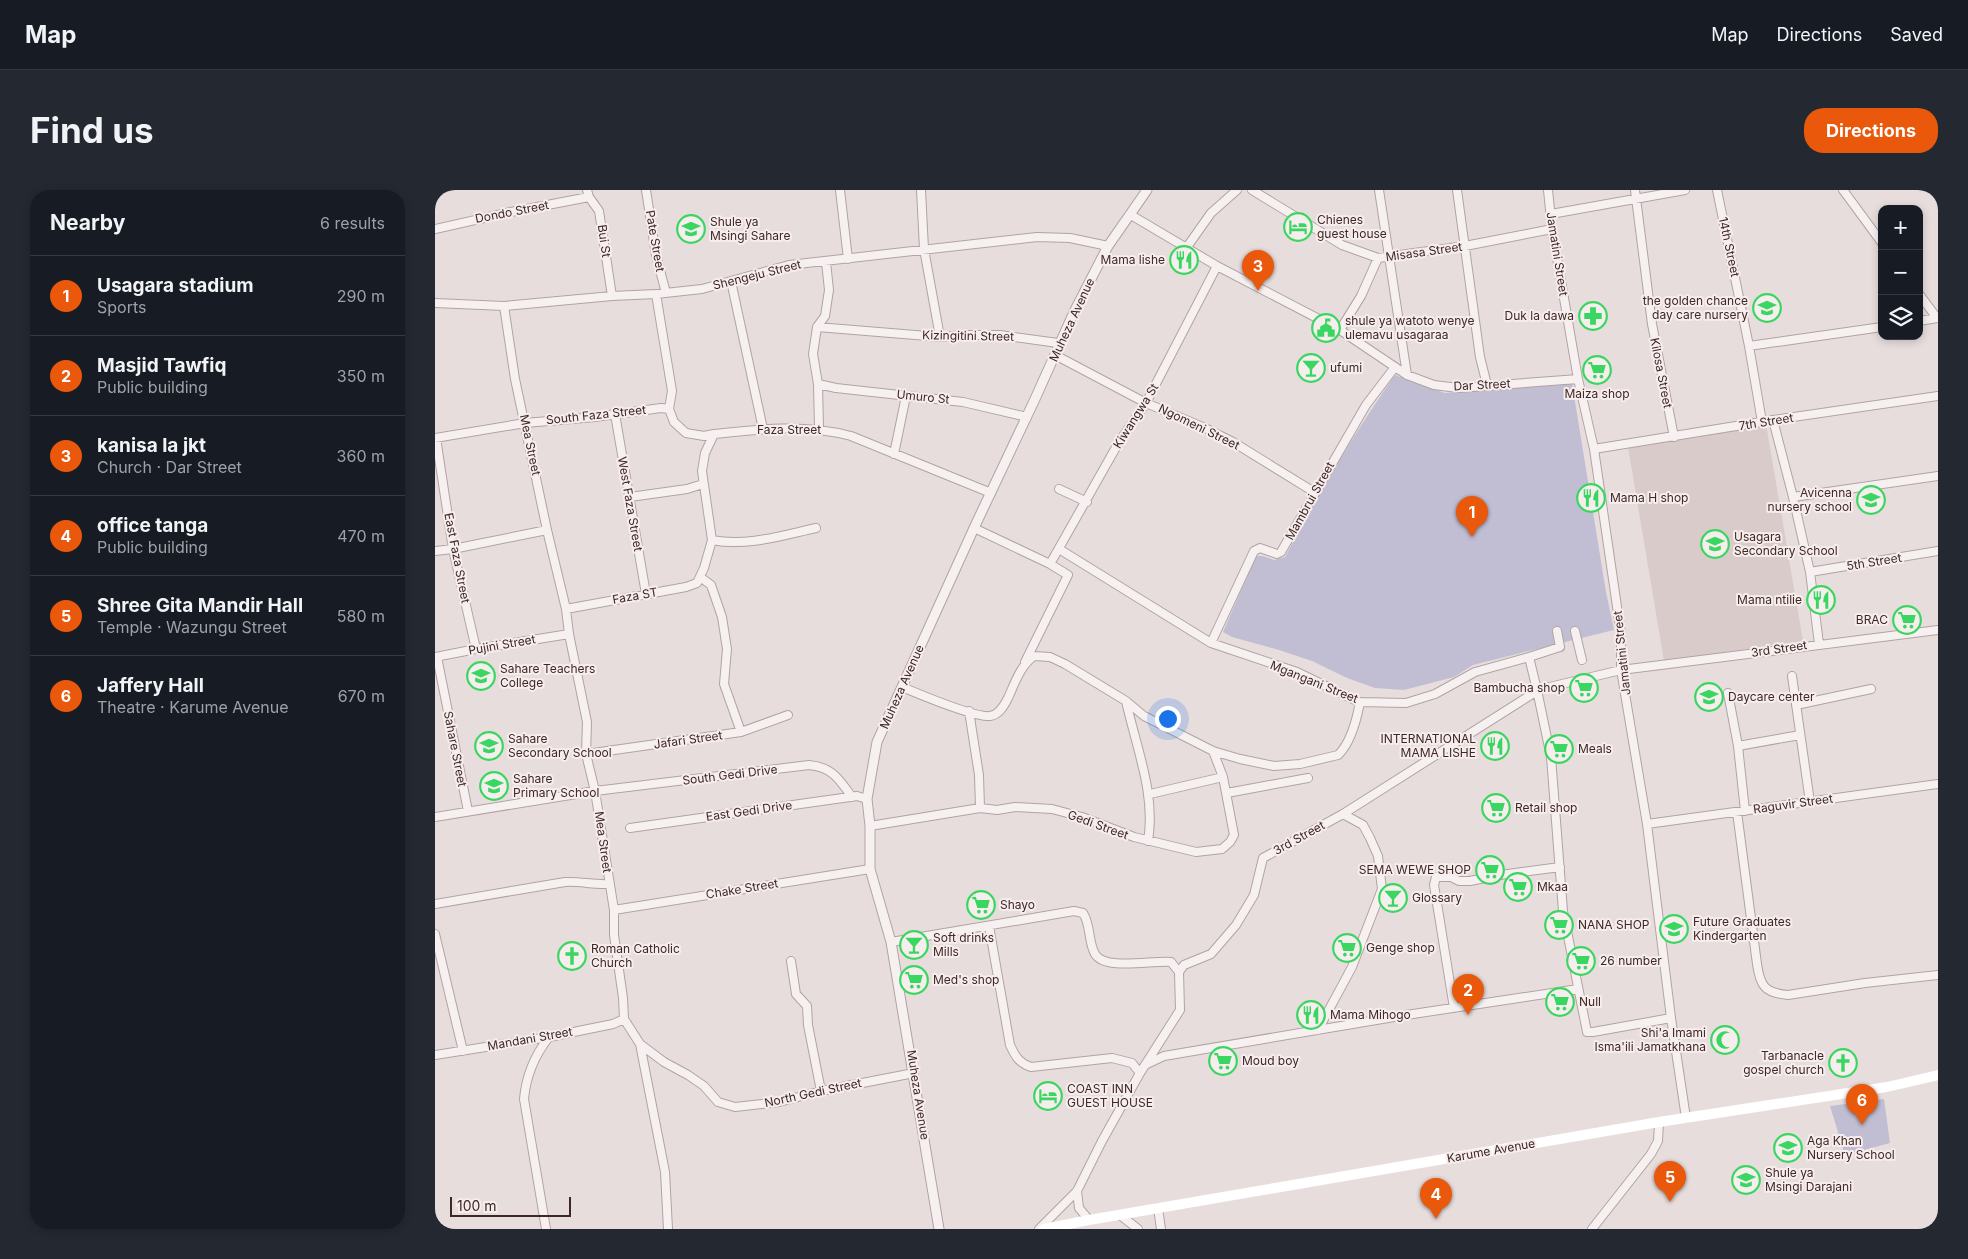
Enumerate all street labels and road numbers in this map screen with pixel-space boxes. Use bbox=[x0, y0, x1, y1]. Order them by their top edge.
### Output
street label: Dondo Street bbox=[474, 197, 550, 226]
street label: Pate Street bbox=[643, 209, 668, 273]
street label: Jamatini Street bbox=[1543, 211, 1572, 297]
street label: 14th Street bbox=[1716, 216, 1743, 278]
street label: Bui St bbox=[595, 224, 614, 258]
street label: Misasa Street bbox=[1385, 239, 1463, 264]
street label: Shengeju Street bbox=[711, 256, 803, 293]
street label: Muheza Avenue bbox=[1046, 275, 1098, 364]
street label: Kizingitini Street bbox=[922, 327, 1014, 344]
street label: Kilosa Street bbox=[1647, 336, 1676, 410]
street label: Dar Street bbox=[1453, 376, 1511, 393]
street label: Kiwangwa St bbox=[1110, 380, 1162, 451]
street label: Umuro St bbox=[896, 386, 950, 407]
street label: Ngomeni Street bbox=[1156, 400, 1242, 453]
street label: South Faza Street bbox=[545, 402, 647, 427]
street label: 7th Street bbox=[1738, 410, 1794, 433]
street label: Mea Street bbox=[517, 413, 544, 477]
street label: Faza Street bbox=[757, 422, 821, 437]
street label: West Faza Street bbox=[615, 455, 646, 553]
street label: Mambrui Street bbox=[1282, 459, 1337, 543]
street label: East Faza Street bbox=[441, 511, 474, 604]
street label: 5th Street bbox=[1845, 550, 1903, 573]
street label: Faza ST bbox=[611, 584, 659, 607]
street label: Jamatini Street bbox=[1610, 610, 1633, 696]
street label: Pujini Street bbox=[467, 631, 537, 658]
street label: 3rd Street bbox=[1750, 637, 1808, 660]
street label: Muheza Avenue bbox=[876, 642, 927, 731]
street label: Mgangani Street bbox=[1268, 657, 1360, 706]
street label: Sahare Street bbox=[441, 710, 470, 788]
street label: Jafari Street bbox=[653, 727, 723, 752]
street label: South Gedi Drive bbox=[682, 761, 778, 788]
street label: Raguvir Street bbox=[1752, 790, 1834, 817]
street label: East Gedi Drive bbox=[705, 797, 793, 824]
street label: Gedi Street bbox=[1066, 807, 1131, 842]
street label: Mea Street bbox=[592, 810, 615, 874]
street label: 3rd Street bbox=[1270, 817, 1327, 858]
street label: Chake Street bbox=[705, 875, 779, 902]
street label: Mandani Street bbox=[486, 1024, 574, 1053]
street label: Muheza Avenue bbox=[904, 1049, 933, 1141]
street label: North Gedi Street bbox=[763, 1075, 863, 1110]
street label: Karume Avenue bbox=[1446, 1135, 1536, 1166]

